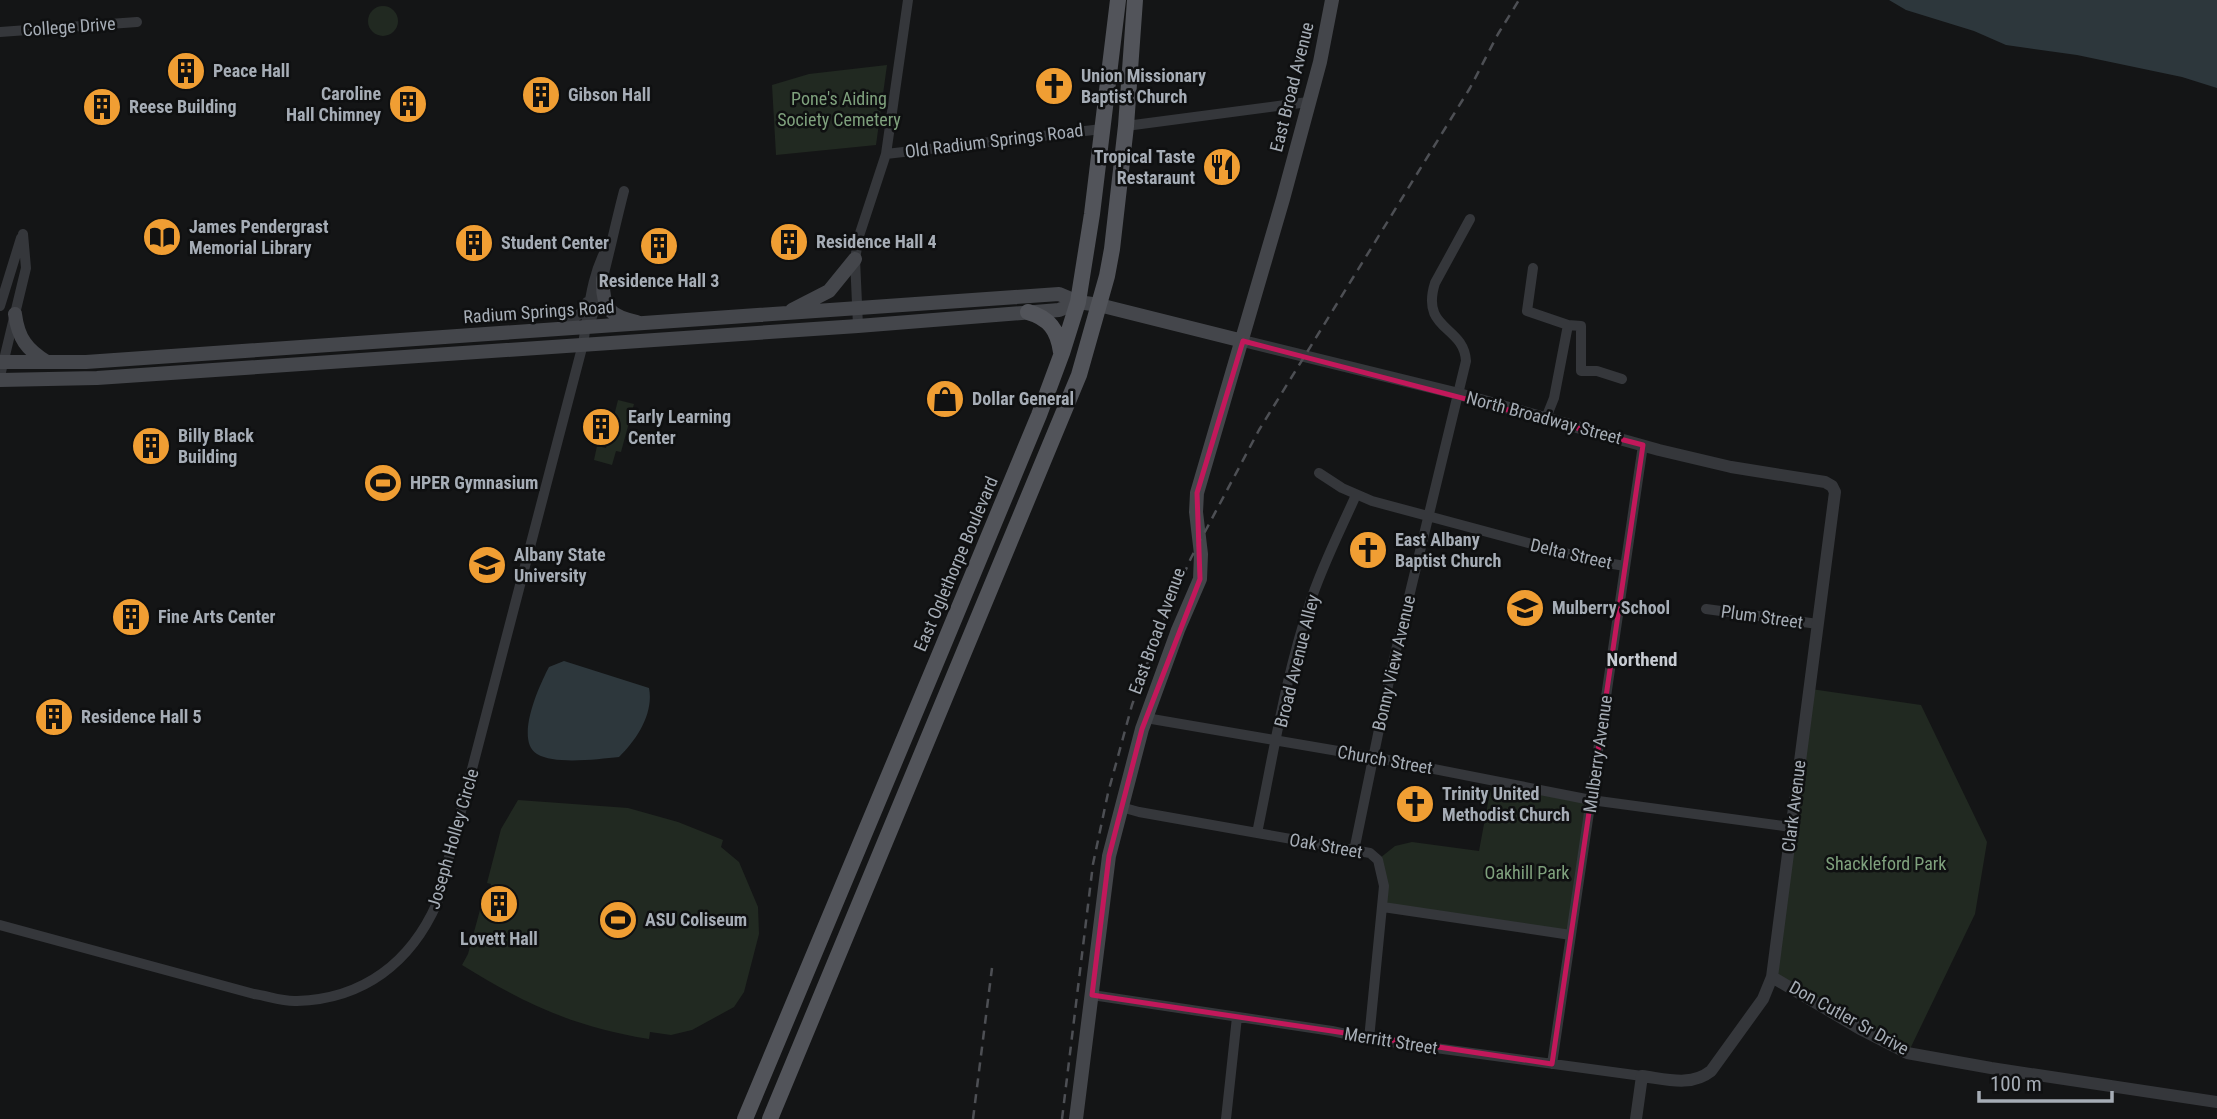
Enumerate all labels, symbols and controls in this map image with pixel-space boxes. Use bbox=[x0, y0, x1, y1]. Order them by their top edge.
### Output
street label: College Drive bbox=[22, 13, 116, 40]
street label: East Broad Avenue bbox=[1265, 20, 1318, 154]
building icon: Peace Hall bbox=[165, 50, 207, 92]
place label: Peace Hall bbox=[213, 60, 290, 81]
church icon: Union Missionary Baptist Church bbox=[1033, 65, 1075, 107]
place label: Union Missionary Baptist Church bbox=[1081, 65, 1206, 107]
building icon: Gibson Hall bbox=[520, 74, 562, 116]
place label: Caroline Hall Chimney bbox=[286, 83, 381, 125]
building icon: Caroline Hall Chimney bbox=[387, 83, 429, 125]
place label: Gibson Hall bbox=[568, 84, 651, 105]
building icon: Reese Building bbox=[81, 86, 123, 128]
park label: Pone's Aiding Society Cemetery bbox=[777, 88, 901, 130]
place label: Reese Building bbox=[129, 96, 237, 117]
street label: Old Radium Springs Road bbox=[904, 119, 1084, 162]
place label: Tropical Taste Restaraunt bbox=[1094, 146, 1195, 188]
restaurant icon: Tropical Taste Restaraunt bbox=[1201, 146, 1243, 188]
library icon: James Pendergrast Memorial Library bbox=[141, 216, 183, 258]
place label: James Pendergrast Memorial Library bbox=[189, 216, 329, 258]
building icon: Residence Hall 4 bbox=[768, 221, 810, 263]
building icon: Student Center bbox=[453, 222, 495, 264]
building icon: Residence Hall 3 bbox=[638, 225, 680, 267]
place label: Residence Hall 4 bbox=[816, 231, 937, 252]
place label: Student Center bbox=[501, 232, 609, 253]
place label: Residence Hall 3 bbox=[599, 270, 719, 291]
street label: Radium Springs Road bbox=[463, 296, 615, 327]
shop icon: Dollar General bbox=[924, 378, 966, 420]
street label: North Broadway Street bbox=[1464, 387, 1624, 448]
place label: Dollar General bbox=[972, 388, 1074, 409]
building icon: Early Learning Center bbox=[580, 406, 622, 448]
place label: Early Learning Center bbox=[628, 406, 731, 448]
building icon: Billy Black Building bbox=[130, 425, 172, 467]
place label: Billy Black Building bbox=[178, 425, 254, 467]
sports icon: HPER Gymnasium bbox=[362, 462, 404, 504]
place label: HPER Gymnasium bbox=[410, 472, 538, 493]
street label: East Oglethorpe Boulevard bbox=[909, 473, 1002, 654]
church icon: East Albany Baptist Church bbox=[1347, 529, 1389, 571]
place label: East Albany Baptist Church bbox=[1395, 529, 1501, 571]
street label: Delta Street bbox=[1528, 534, 1614, 573]
school or university icon: Albany State University bbox=[466, 544, 508, 586]
place label: Albany State University bbox=[514, 544, 606, 586]
street label: East Broad Avenue bbox=[1124, 565, 1189, 697]
school or university icon: Mulberry School bbox=[1504, 587, 1546, 629]
street label: Broad Avenue Alley bbox=[1270, 592, 1323, 730]
street label: Bonny View Avenue bbox=[1368, 593, 1419, 733]
building icon: Fine Arts Center bbox=[110, 596, 152, 638]
place label: Mulberry School bbox=[1552, 597, 1670, 618]
street label: Plum Street bbox=[1720, 600, 1804, 633]
place label: Fine Arts Center bbox=[158, 606, 276, 627]
district label: Northend bbox=[1607, 648, 1677, 671]
street label: Mulberry Avenue bbox=[1579, 694, 1616, 814]
building icon: Residence Hall 5 bbox=[33, 696, 75, 738]
place label: Residence Hall 5 bbox=[81, 706, 202, 727]
street label: Church Street bbox=[1336, 741, 1434, 778]
street label: Clark Avenue bbox=[1777, 759, 1810, 853]
street label: Joseph Holley Circle bbox=[422, 766, 483, 911]
church icon: Trinity United Methodist Church bbox=[1394, 783, 1436, 825]
place label: Trinity United Methodist Church bbox=[1442, 783, 1570, 825]
street label: Oak Street bbox=[1288, 829, 1364, 862]
park label: Shackleford Park bbox=[1826, 853, 1946, 874]
park label: Oakhill Park bbox=[1485, 862, 1569, 883]
building icon: Lovett Hall bbox=[478, 883, 520, 925]
sports icon: ASU Coliseum bbox=[597, 899, 639, 941]
place label: ASU Coliseum bbox=[645, 909, 747, 930]
place label: Lovett Hall bbox=[460, 928, 538, 949]
street label: Don Cutler Sr Drive bbox=[1786, 976, 1913, 1059]
street label: Merritt Street bbox=[1343, 1023, 1439, 1058]
scale bar bbox=[1979, 1060, 2112, 1104]
text: 100 m bbox=[1990, 1072, 2042, 1096]

